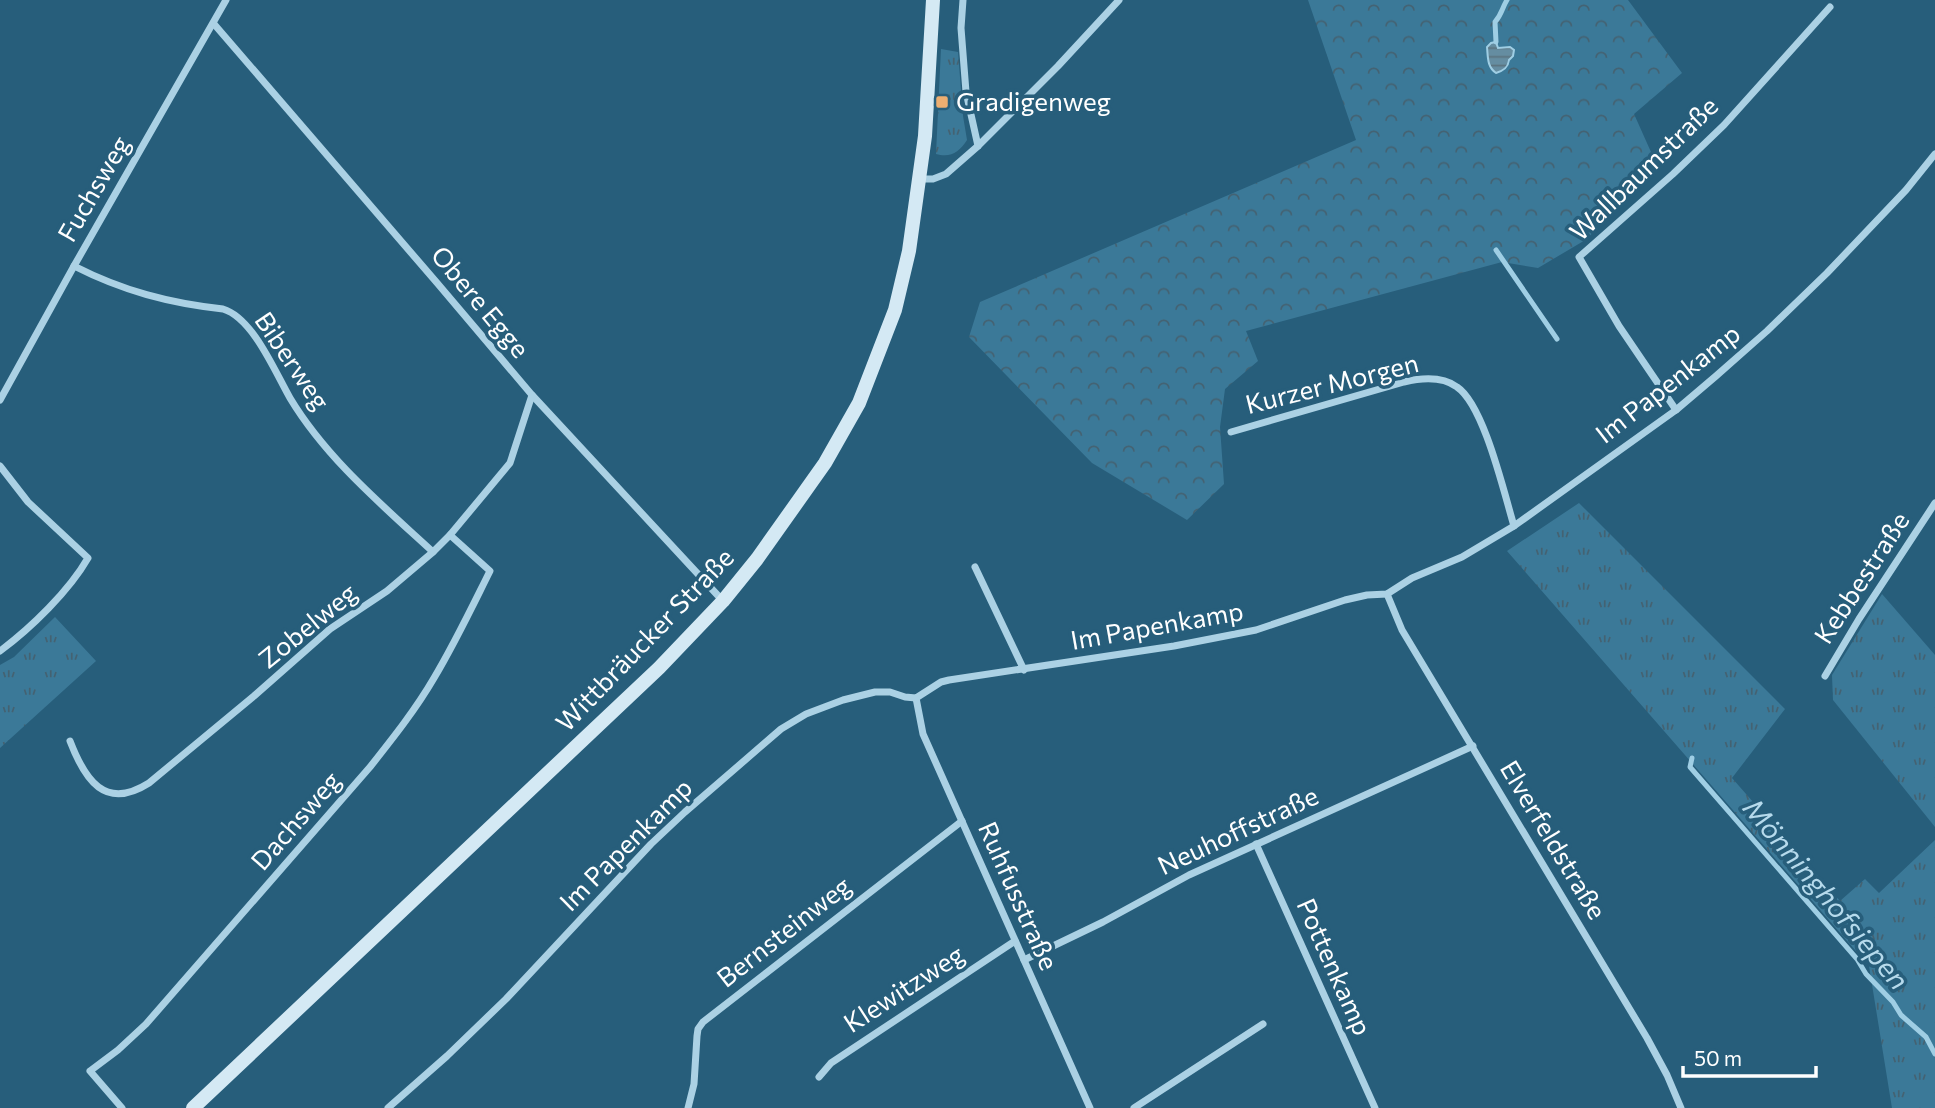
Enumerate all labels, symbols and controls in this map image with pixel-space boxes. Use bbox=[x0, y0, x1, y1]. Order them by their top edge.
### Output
place label: Gradigenweg bbox=[956, 85, 1111, 116]
street label: Wallbaumstraße bbox=[1562, 89, 1723, 246]
marker: Gradigenweg bbox=[934, 94, 950, 110]
street label: Fuchsweg bbox=[50, 130, 135, 246]
street label: Obere Egge bbox=[426, 239, 537, 363]
street label: Biberweg bbox=[249, 305, 337, 415]
street label: Im Papenkamp bbox=[1589, 317, 1745, 449]
street label: Kurzer Morgen bbox=[1242, 346, 1421, 419]
street label: Kebbestraße bbox=[1807, 506, 1915, 649]
street label: Wittbräucker Straße bbox=[549, 541, 739, 737]
street label: Zobelweg bbox=[252, 576, 362, 674]
street label: Im Papenkamp bbox=[1068, 594, 1245, 655]
street label: Elverfeldstraße bbox=[1495, 754, 1614, 924]
street label: Dachsweg bbox=[244, 764, 346, 876]
street label: Im Papenkamp bbox=[552, 771, 698, 917]
street label: Neuhoffstraße bbox=[1152, 779, 1322, 880]
water label: Mönninghofsiepen bbox=[1737, 791, 1917, 996]
street label: Ruhfusstraße bbox=[973, 817, 1066, 974]
street label: Bernsteinweg bbox=[710, 869, 856, 993]
street label: Pottenkamp bbox=[1291, 893, 1379, 1040]
street label: Klewitzweg bbox=[837, 938, 969, 1038]
scale bar bbox=[1683, 1034, 1816, 1078]
text: 50 m bbox=[1694, 1045, 1742, 1070]

